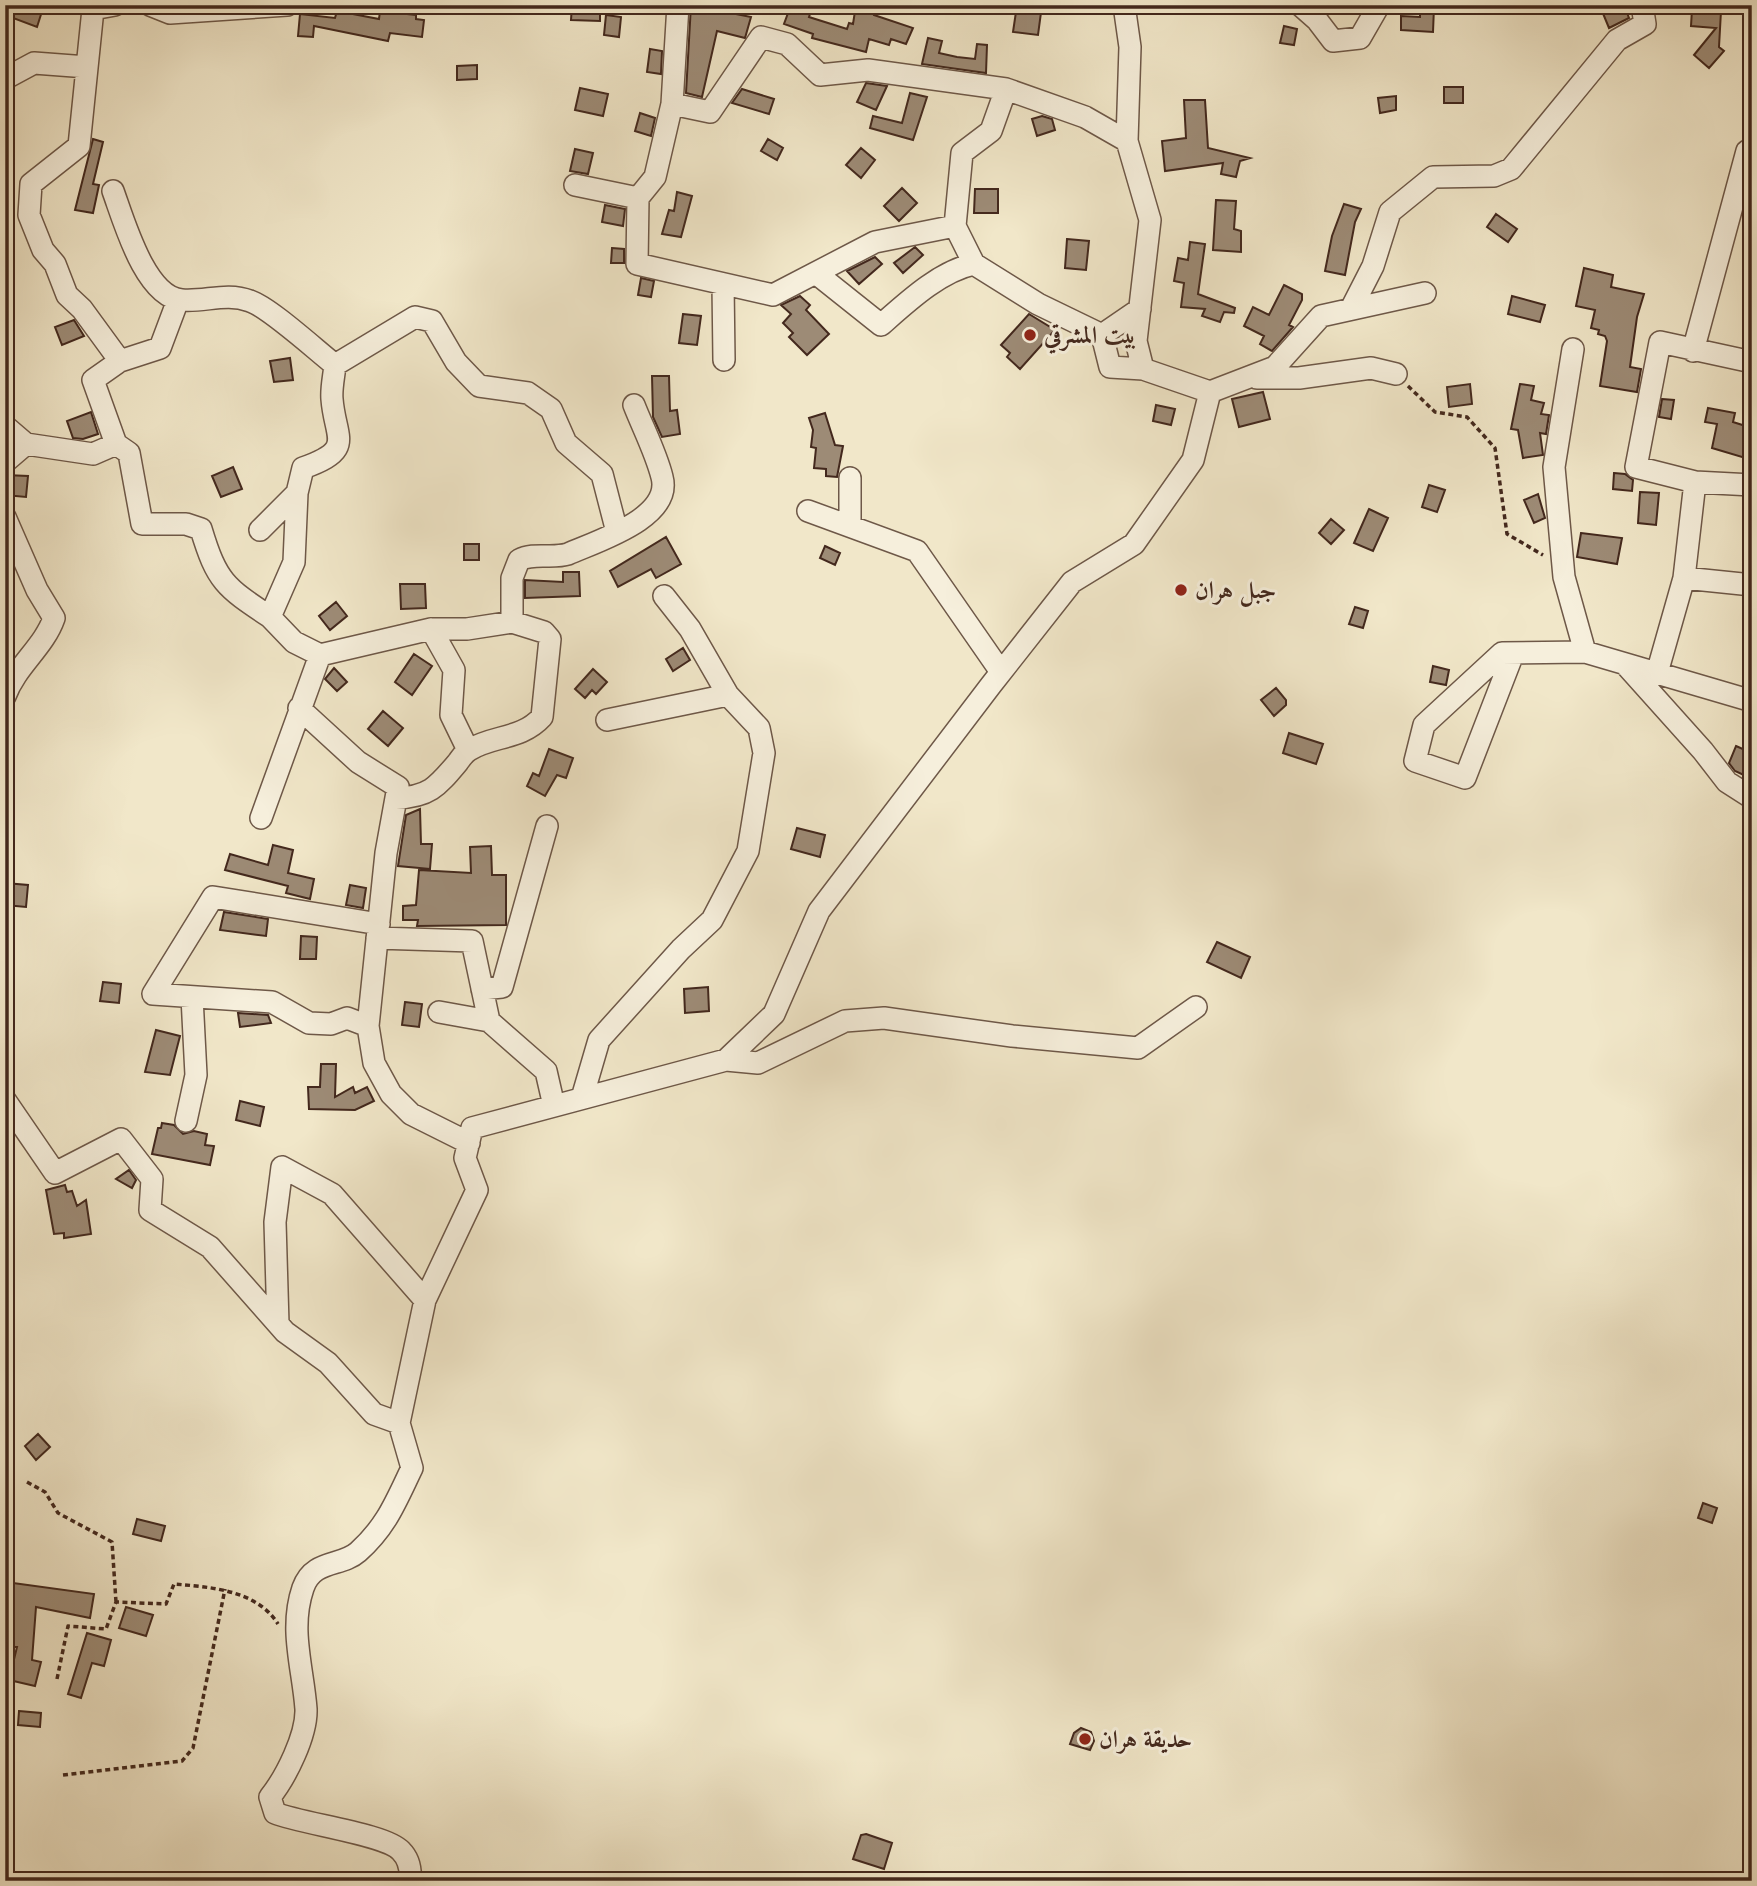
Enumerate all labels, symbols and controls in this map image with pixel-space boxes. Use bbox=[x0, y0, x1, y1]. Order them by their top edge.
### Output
place label: بيت المشرقي bbox=[1043, 319, 1136, 354]
marker: بيت المشرقي bbox=[1022, 327, 1038, 343]
place label: جبل هران bbox=[1195, 574, 1277, 607]
marker: جبل هران bbox=[1173, 582, 1189, 598]
place label: حديقة هران bbox=[1099, 1723, 1192, 1756]
marker: حديقة هران bbox=[1077, 1731, 1093, 1747]

